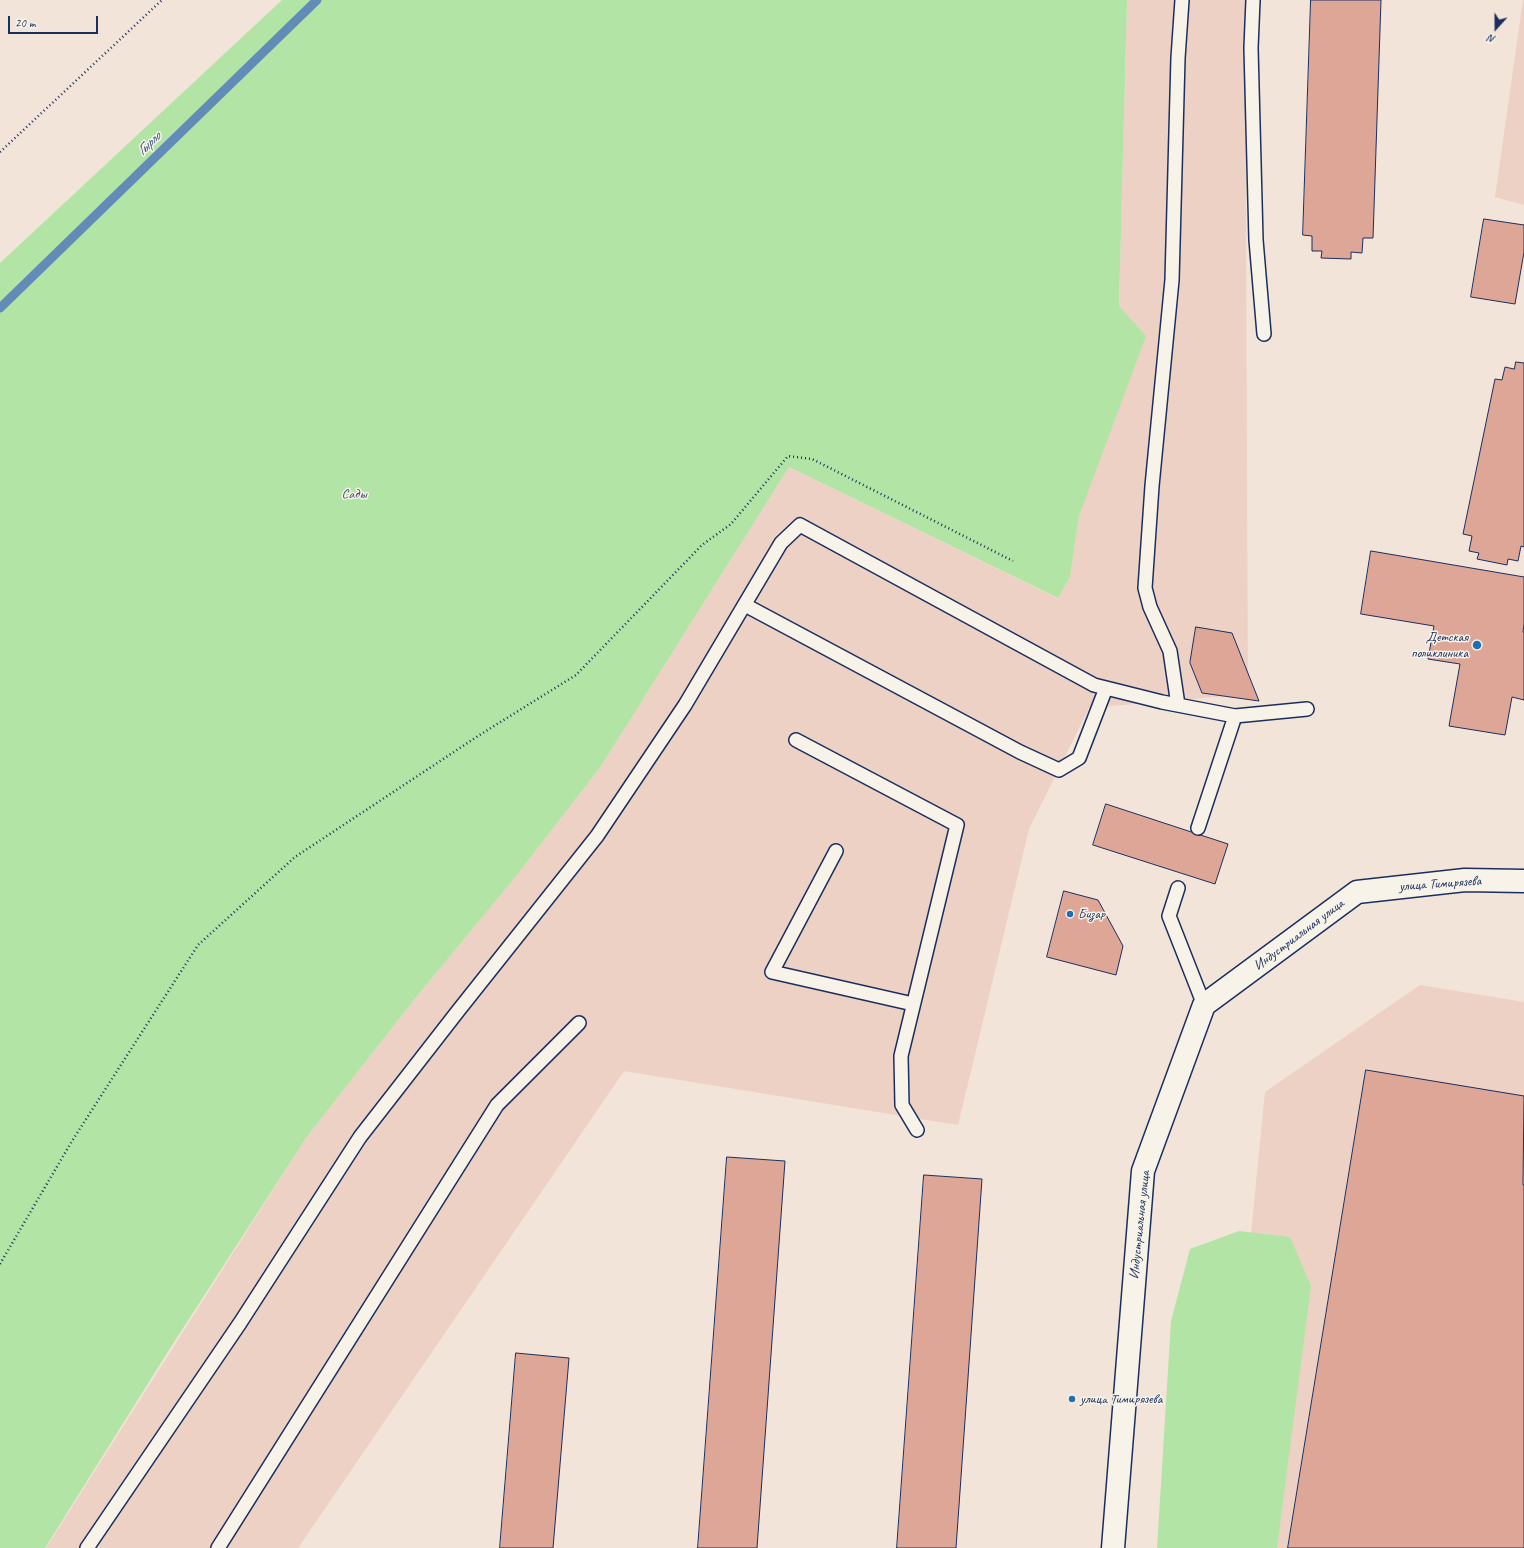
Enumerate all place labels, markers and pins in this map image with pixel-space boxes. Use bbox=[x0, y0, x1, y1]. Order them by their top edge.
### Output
place label: Детская поликлиника bbox=[1411, 629, 1468, 662]
marker: Детская поликлиника bbox=[1471, 639, 1483, 651]
place label: Бизар bbox=[1078, 906, 1105, 922]
marker: Бизар bbox=[1065, 909, 1075, 919]
place label: улица Тимирязева bbox=[1080, 1391, 1162, 1407]
marker: улица Тимирязева bbox=[1067, 1394, 1077, 1404]

